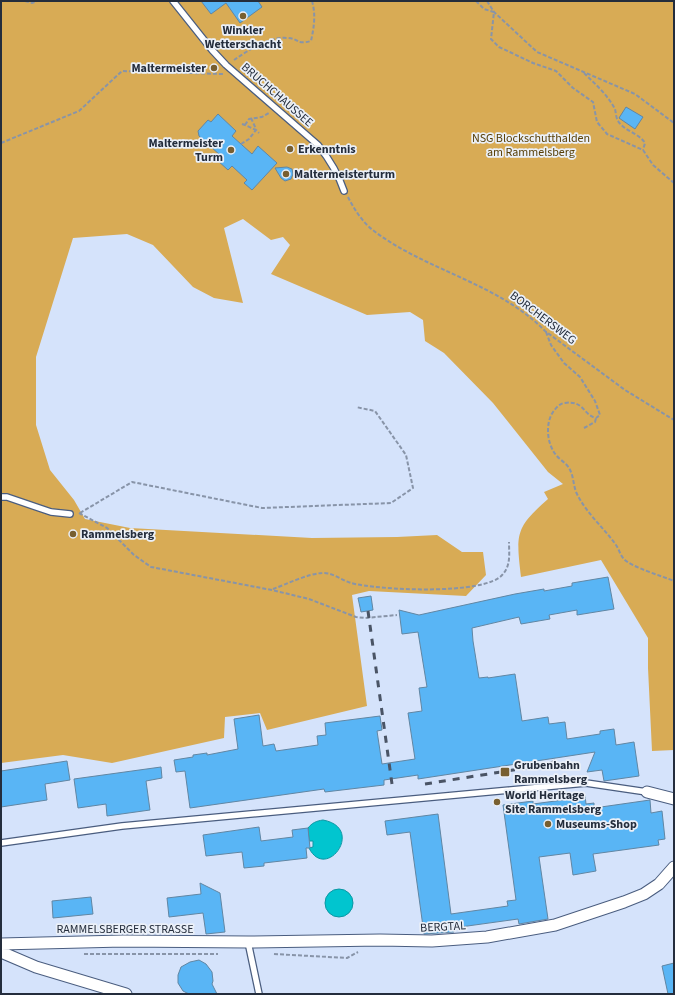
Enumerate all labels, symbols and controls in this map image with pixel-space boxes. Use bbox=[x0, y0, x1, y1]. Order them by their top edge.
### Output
marker: Winkler Wetterschacht bbox=[238, 11, 248, 21]
place label: Winkler Wetterschacht bbox=[205, 22, 282, 53]
street label: BRUCHCHAUSSEE bbox=[237, 59, 317, 131]
place label: Maltermeister bbox=[131, 60, 206, 77]
marker: Maltermeister bbox=[209, 63, 219, 73]
park label: NSG Blockschutthalden am Rammelsberg bbox=[472, 130, 590, 161]
place label: Maltermeister Turm bbox=[148, 135, 223, 166]
place label: Erkenntnis bbox=[298, 141, 356, 158]
marker: Erkenntnis bbox=[285, 144, 295, 154]
marker: Maltermeister Turm bbox=[226, 145, 236, 155]
place label: Maltermeisterturm bbox=[294, 166, 395, 183]
marker: Maltermeisterturm bbox=[281, 169, 291, 179]
street label: BORCHERSWEG bbox=[506, 287, 580, 349]
place label: Rammelsberg bbox=[81, 526, 155, 543]
marker: Rammelsberg bbox=[68, 529, 78, 539]
place label: Grubenbahn Rammelsberg bbox=[514, 757, 588, 788]
marker: Grubenbahn Rammelsberg bbox=[499, 766, 511, 778]
place label: World Heritage Site Rammelsberg bbox=[505, 787, 602, 818]
marker: World Heritage Site Rammelsberg bbox=[492, 797, 502, 807]
place label: Museums-Shop bbox=[556, 816, 637, 833]
marker: Museums-Shop bbox=[543, 819, 553, 829]
street label: BERGTAL bbox=[420, 917, 466, 937]
street label: RAMMELSBERGER STRASSE bbox=[56, 921, 194, 938]

